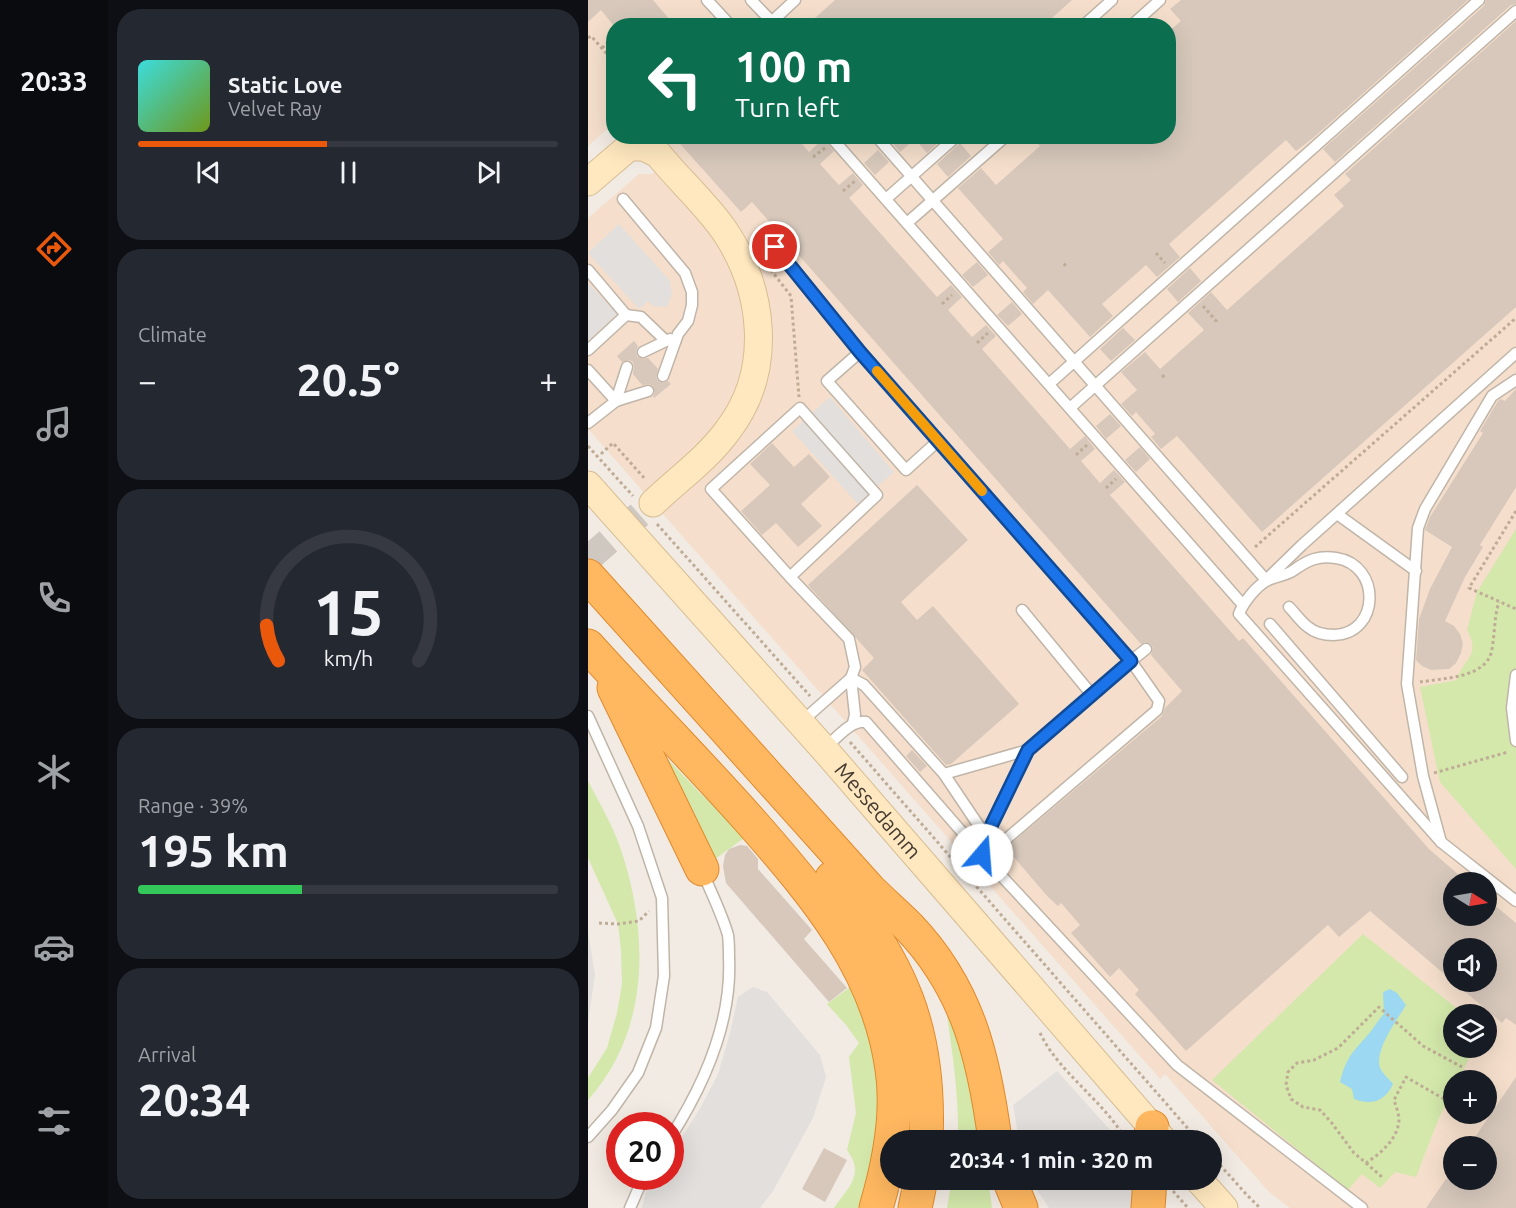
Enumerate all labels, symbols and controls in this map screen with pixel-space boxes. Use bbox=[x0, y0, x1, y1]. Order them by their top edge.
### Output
icon: left bbox=[636, 42, 714, 120]
text: 100 m bbox=[735, 43, 852, 90]
text: 20:33 bbox=[20, 66, 88, 96]
text: Static Love bbox=[228, 72, 343, 97]
text: Turn left bbox=[735, 92, 839, 122]
text: Velvet Ray bbox=[228, 97, 322, 120]
icon: previous bbox=[192, 156, 225, 189]
icon: pause bbox=[332, 156, 365, 189]
icon: next bbox=[472, 156, 505, 189]
pin bbox=[749, 221, 800, 272]
icon: directions bbox=[33, 228, 75, 270]
icon: arrive bbox=[758, 230, 791, 263]
text: Climate bbox=[138, 323, 207, 346]
text: 20.5° bbox=[296, 354, 400, 405]
text: − bbox=[138, 362, 157, 399]
text: + bbox=[539, 362, 558, 399]
icon: music bbox=[33, 403, 75, 445]
icon: phone bbox=[33, 577, 75, 619]
text: 15 bbox=[313, 577, 383, 647]
text: km/h bbox=[323, 646, 373, 670]
icon: climate bbox=[33, 751, 75, 793]
street label: Messedamm bbox=[830, 757, 926, 863]
text: Range · 39% bbox=[138, 794, 248, 817]
position arrow bbox=[950, 823, 1014, 887]
text: 195 km bbox=[138, 825, 289, 876]
north arrow bbox=[1443, 872, 1497, 926]
map controls bbox=[1443, 872, 1497, 1190]
icon: car bbox=[33, 926, 75, 968]
button: sound bbox=[1443, 938, 1497, 992]
button: layers bbox=[1443, 1004, 1497, 1058]
text: Arrival bbox=[138, 1043, 196, 1066]
button: + bbox=[1443, 1070, 1497, 1124]
text: 20:34 bbox=[138, 1074, 251, 1125]
icon: filters bbox=[33, 1100, 75, 1142]
speed limit sign: 20 bbox=[606, 1112, 684, 1190]
button: − bbox=[1443, 1136, 1497, 1190]
text: 20:34 · 1 min · 320 m bbox=[949, 1147, 1153, 1172]

